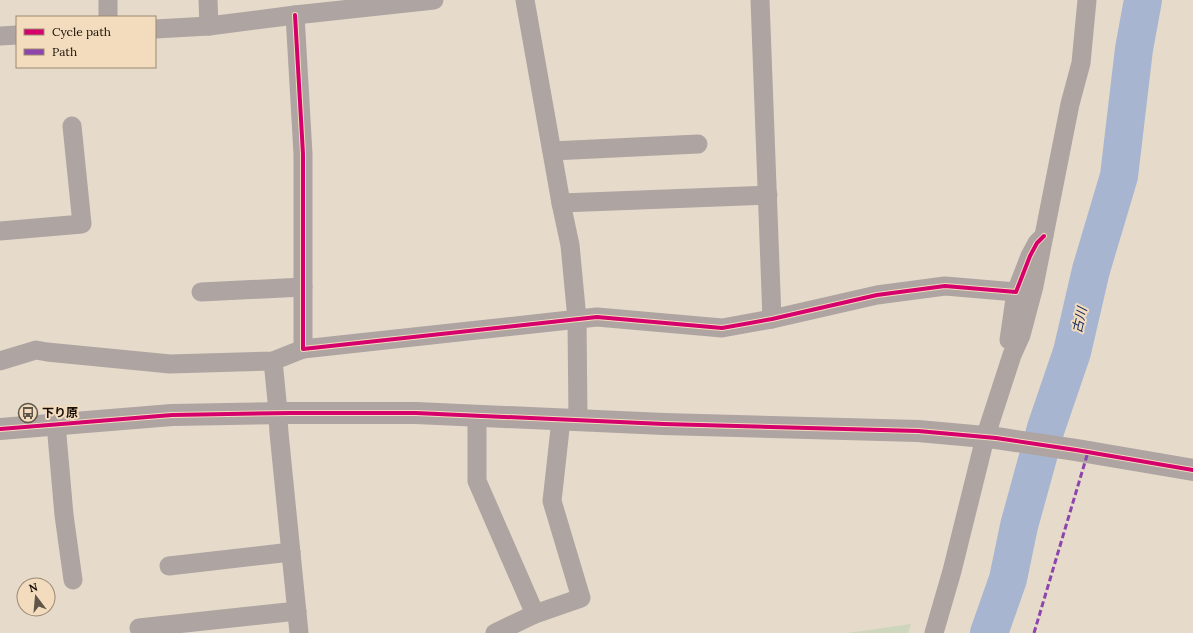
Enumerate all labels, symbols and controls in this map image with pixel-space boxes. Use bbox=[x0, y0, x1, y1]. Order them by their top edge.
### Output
legend bbox=[16, 16, 156, 68]
text: Cycle path bbox=[52, 24, 111, 39]
text: Path bbox=[52, 44, 77, 59]
water label: 古川 bbox=[1068, 304, 1091, 335]
bus stop icon: 下り原 bbox=[17, 402, 39, 424]
place label: 下り原 bbox=[42, 405, 78, 420]
north arrow bbox=[16, 577, 56, 617]
text: N bbox=[27, 579, 40, 595]

